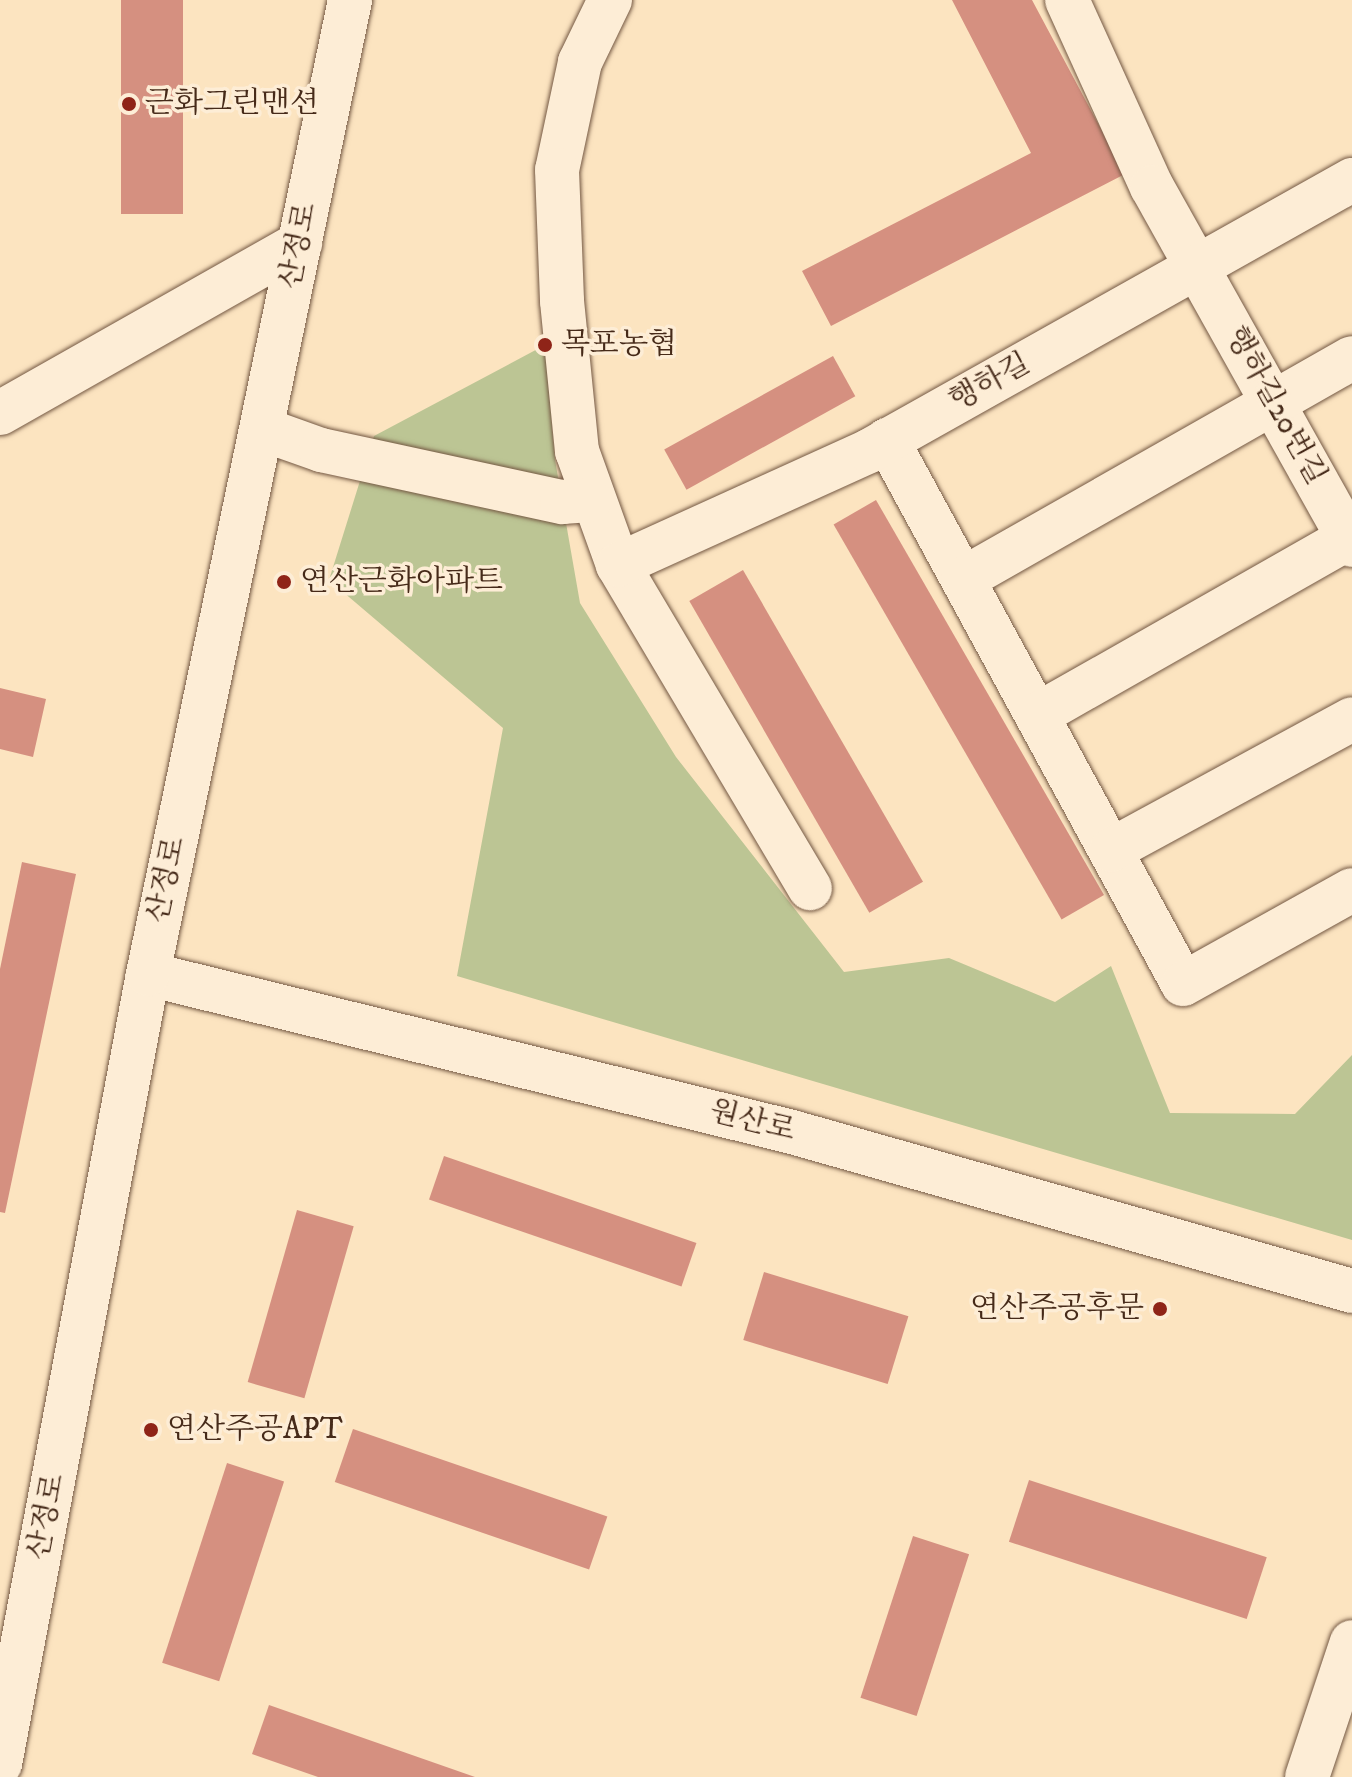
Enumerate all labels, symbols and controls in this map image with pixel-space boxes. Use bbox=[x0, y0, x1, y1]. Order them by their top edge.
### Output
place label: 근화그린맨션 bbox=[145, 86, 319, 122]
marker: 근화그린맨션 bbox=[120, 95, 138, 113]
street label: 산정로 bbox=[273, 200, 325, 292]
street label: 행하길20번길 bbox=[1217, 320, 1333, 492]
place label: 목포농협 bbox=[561, 327, 677, 363]
marker: 목포농협 bbox=[536, 336, 554, 354]
street label: 행하길 bbox=[943, 346, 1037, 420]
place label: 연산근화아파트 bbox=[300, 564, 503, 600]
marker: 연산근화아파트 bbox=[275, 573, 293, 591]
street label: 산정로 bbox=[140, 834, 194, 926]
street label: 원산로 bbox=[705, 1094, 799, 1150]
place label: 연산주공후문 bbox=[970, 1291, 1144, 1327]
marker: 연산주공후문 bbox=[1151, 1300, 1169, 1318]
place label: 연산주공APT bbox=[167, 1412, 343, 1448]
marker: 연산주공APT bbox=[142, 1421, 160, 1439]
street label: 산정로 bbox=[21, 1471, 73, 1563]

